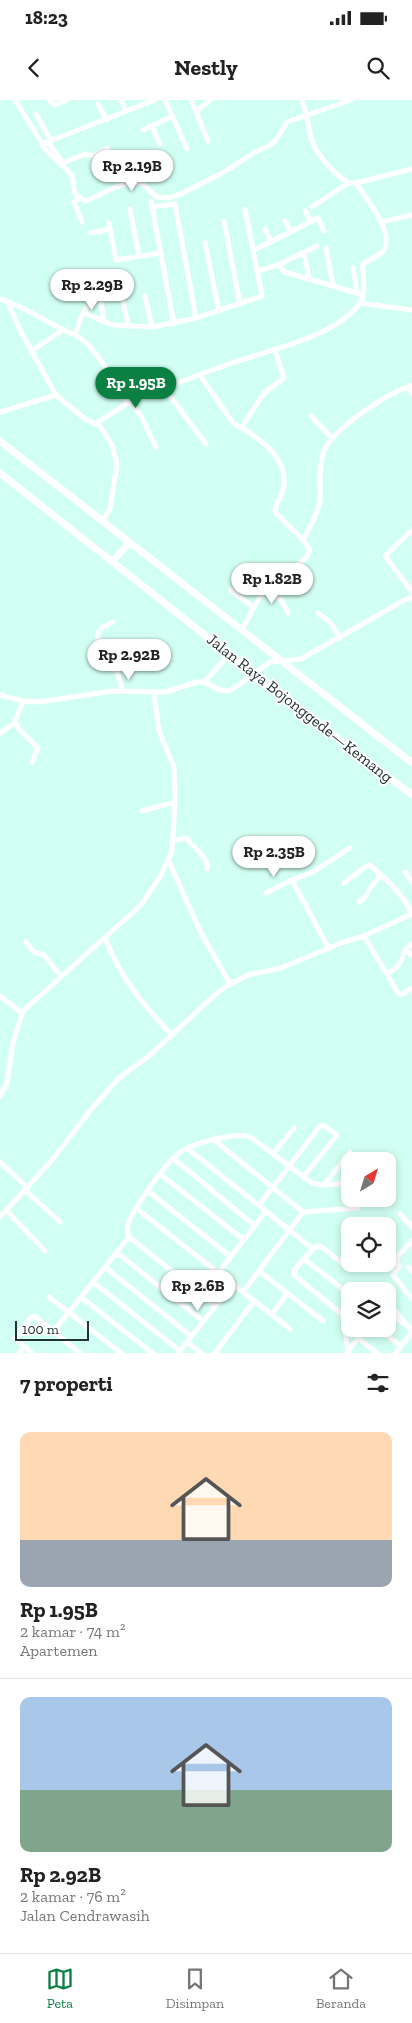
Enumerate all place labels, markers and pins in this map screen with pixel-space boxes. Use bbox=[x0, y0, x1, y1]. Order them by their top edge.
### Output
pin: Rp 2.19B bbox=[80, 149, 184, 192]
pin: Rp 2.29B bbox=[40, 268, 144, 311]
pin: Rp 1.95B bbox=[84, 366, 188, 409]
pin: Rp 1.82B bbox=[220, 562, 324, 605]
pin: Rp 2.92B bbox=[77, 638, 181, 681]
pin: Rp 2.35B bbox=[222, 836, 326, 878]
pin: Rp 2.6B bbox=[152, 1270, 244, 1312]

